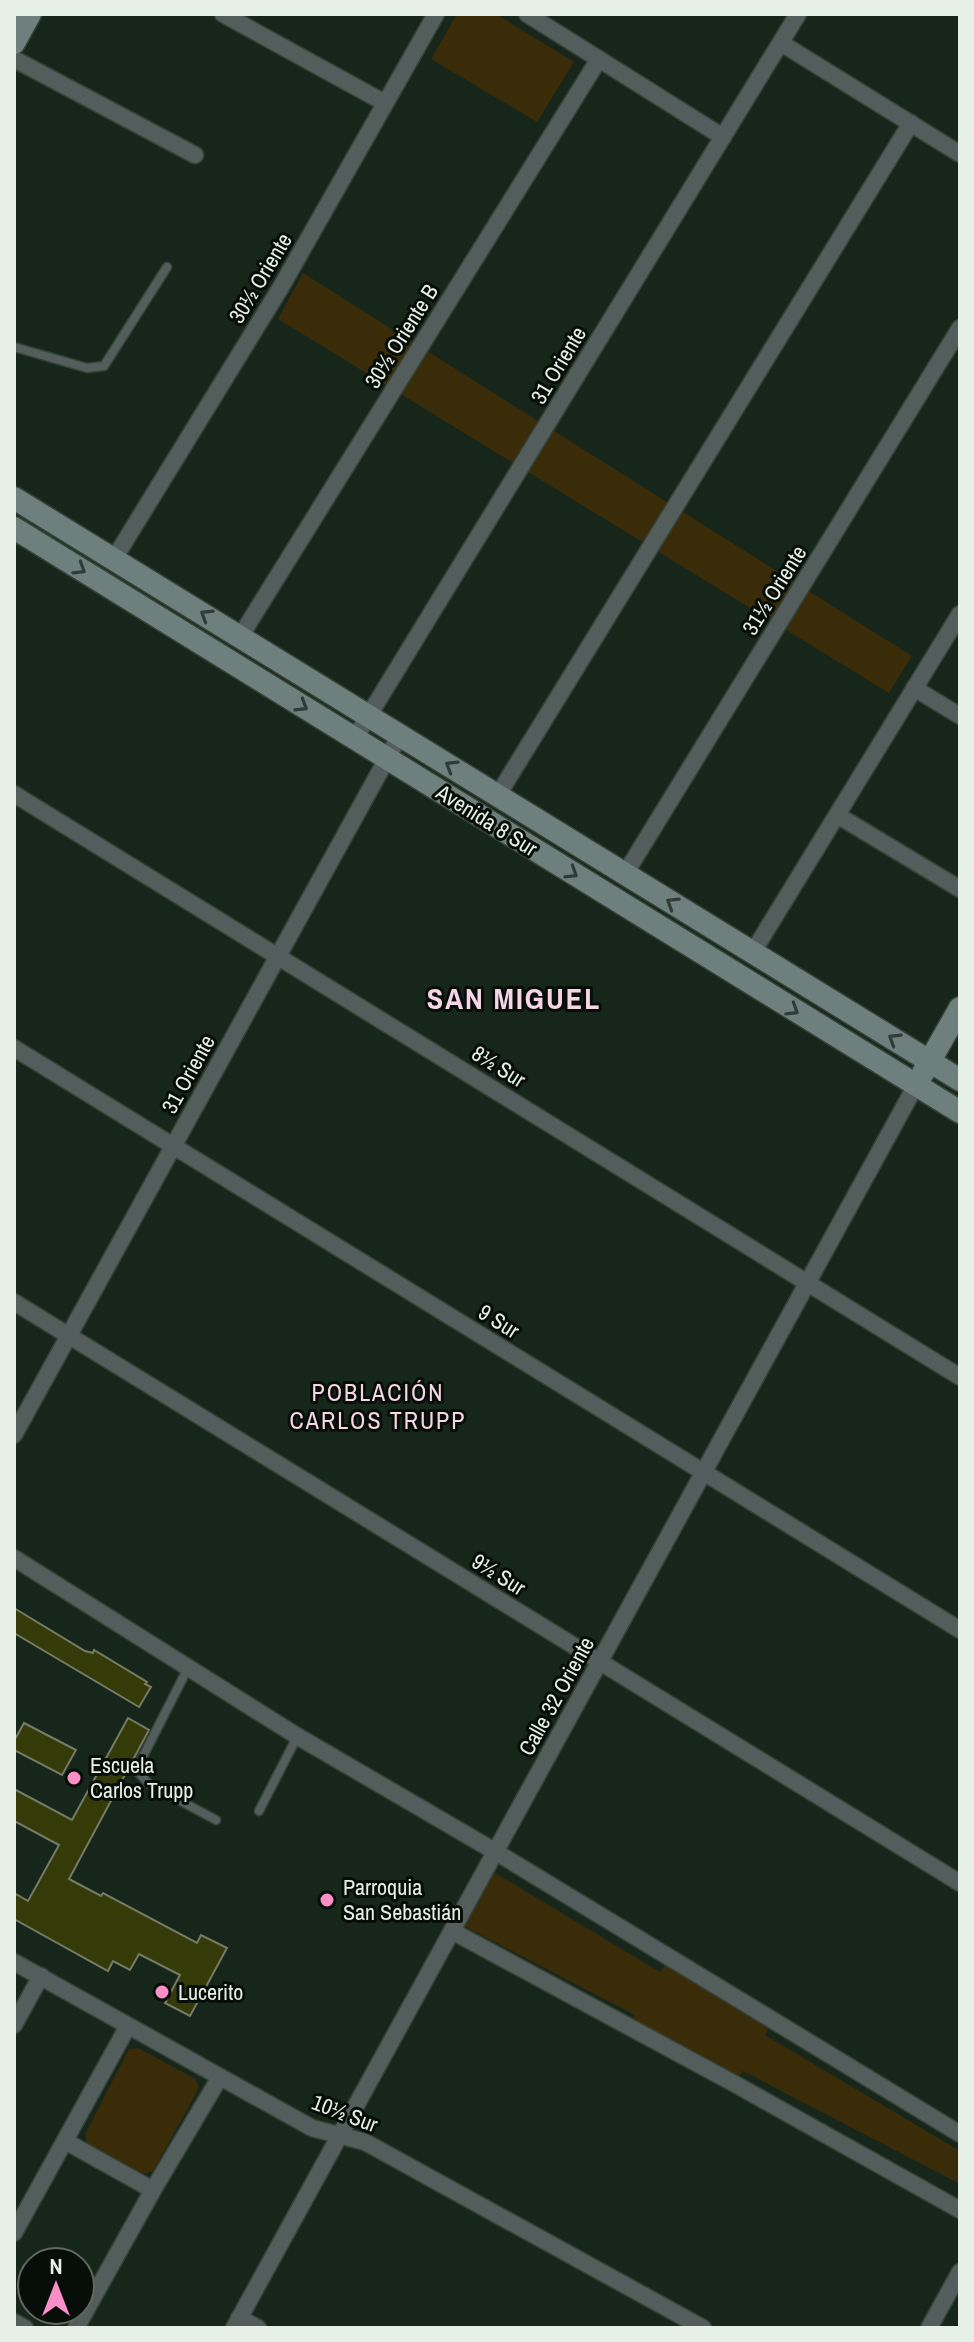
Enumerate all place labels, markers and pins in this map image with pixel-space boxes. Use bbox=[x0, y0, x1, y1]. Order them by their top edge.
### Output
place label: Escuela Carlos Trupp bbox=[90, 1750, 193, 1805]
marker: Escuela Carlos Trupp bbox=[65, 1769, 83, 1787]
place label: Parroquia San Sebastián bbox=[343, 1872, 461, 1927]
marker: Parroquia San Sebastián bbox=[318, 1891, 336, 1909]
place label: Lucerito bbox=[178, 1977, 243, 2007]
marker: Lucerito bbox=[153, 1983, 171, 2001]

